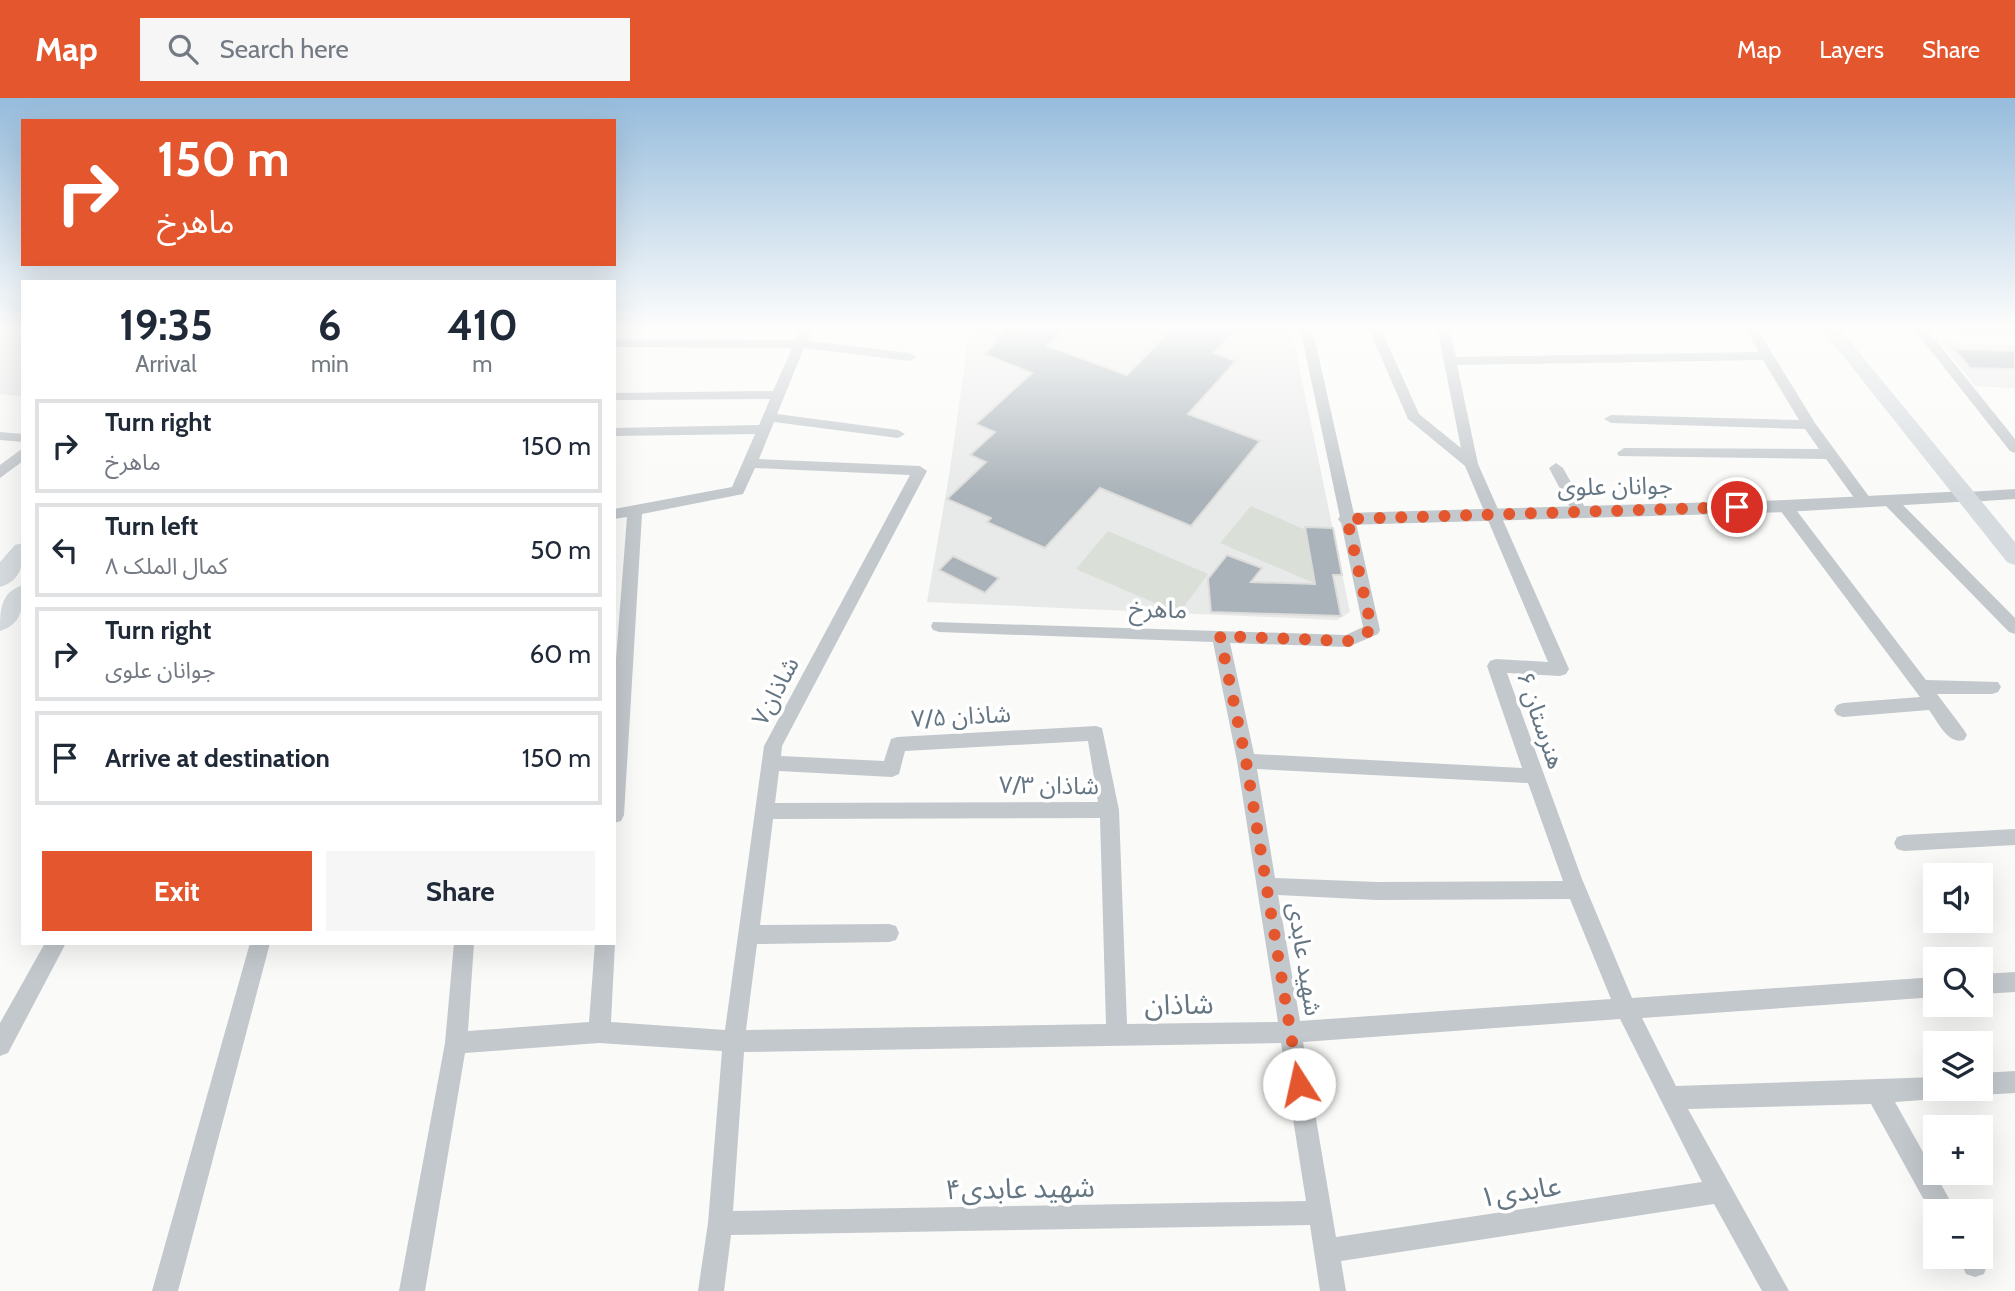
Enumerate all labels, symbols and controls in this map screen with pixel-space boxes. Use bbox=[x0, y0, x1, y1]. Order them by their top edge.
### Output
search box bbox=[140, 18, 630, 81]
text: Map bbox=[35, 29, 98, 69]
icon: search bbox=[164, 30, 202, 68]
text: Search here bbox=[220, 33, 349, 65]
text: Map bbox=[1737, 35, 1781, 64]
text: Layers bbox=[1819, 35, 1884, 64]
text: Share bbox=[1922, 35, 1980, 64]
text: 150 m bbox=[157, 129, 290, 188]
icon: right bbox=[42, 147, 133, 238]
text: ماهرخ bbox=[157, 202, 235, 241]
text: 19:35 bbox=[119, 299, 213, 351]
text: 6 bbox=[318, 299, 342, 351]
text: 410 bbox=[447, 299, 518, 351]
text: Arrival bbox=[135, 350, 197, 378]
text: min bbox=[311, 350, 349, 378]
text: m bbox=[472, 350, 492, 378]
text: Turn right bbox=[105, 406, 211, 438]
icon: right bbox=[46, 427, 84, 465]
text: 150 m bbox=[522, 430, 591, 462]
text: ماهرخ bbox=[105, 448, 161, 476]
street label: جوانان علوی bbox=[1557, 470, 1673, 502]
pin bbox=[1707, 477, 1767, 537]
icon: arrive bbox=[1718, 488, 1756, 526]
text: Turn left bbox=[105, 510, 198, 542]
icon: left bbox=[46, 531, 84, 569]
text: 50 m bbox=[530, 534, 591, 566]
text: کمال الملک ۸ bbox=[105, 552, 228, 580]
street label: ماهرخ bbox=[1128, 593, 1188, 628]
text: Turn right bbox=[105, 614, 211, 646]
icon: right bbox=[46, 635, 84, 673]
text: 60 m bbox=[529, 638, 591, 670]
street label: شاذان۷ bbox=[745, 652, 805, 730]
text: جوانان علوی bbox=[105, 656, 216, 684]
street label: هنرستان ۶ bbox=[1511, 667, 1571, 773]
street label: شاذان ۷/۵ bbox=[910, 699, 1012, 733]
icon: arrive bbox=[46, 739, 84, 777]
text: Arrive at destination bbox=[105, 742, 330, 774]
text: 150 m bbox=[522, 742, 591, 774]
street label: شاذان ۷/۳ bbox=[999, 770, 1099, 800]
button: Exit bbox=[42, 851, 312, 931]
button: Share bbox=[326, 851, 595, 931]
map controls bbox=[1923, 863, 1993, 1269]
button: sound bbox=[1923, 863, 1993, 933]
street label: شهید عابدی bbox=[1282, 900, 1328, 1018]
button: search bbox=[1923, 947, 1993, 1017]
street label: شاذان bbox=[1144, 986, 1214, 1022]
button: layers bbox=[1923, 1031, 1993, 1101]
position arrow bbox=[1262, 1047, 1336, 1121]
button: + bbox=[1923, 1115, 1993, 1185]
street label: عابدی۱ bbox=[1477, 1168, 1563, 1214]
street label: شهید عابدی۴ bbox=[945, 1170, 1095, 1206]
button: − bbox=[1923, 1199, 1993, 1269]

